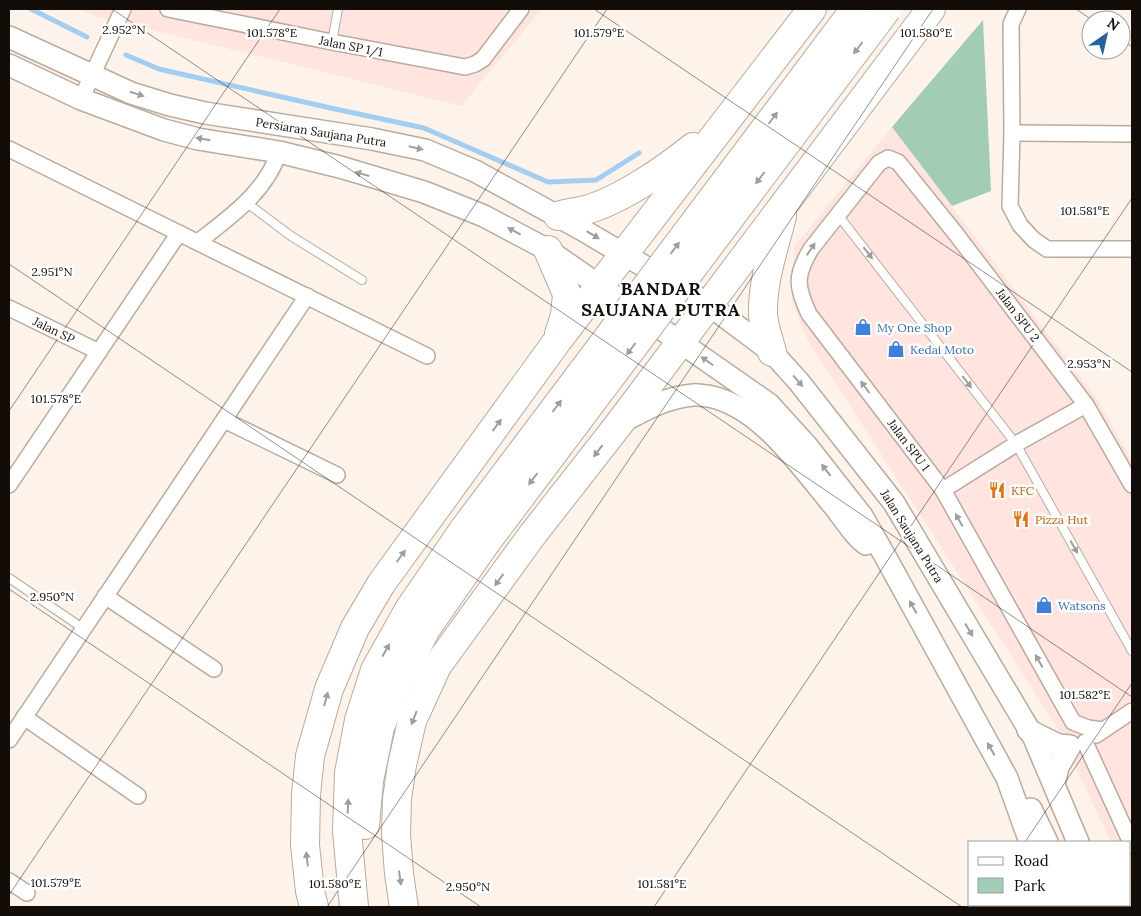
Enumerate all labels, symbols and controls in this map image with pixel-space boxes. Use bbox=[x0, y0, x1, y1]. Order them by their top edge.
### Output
north arrow bbox=[1081, 10, 1131, 60]
text: N bbox=[1104, 14, 1123, 35]
text: 2.952°N bbox=[102, 22, 146, 37]
text: 101.578°E bbox=[247, 25, 297, 40]
text: 101.579°E bbox=[574, 25, 624, 40]
text: 101.580°E bbox=[900, 25, 952, 40]
street label: Jalan SP 1/1 bbox=[317, 32, 384, 60]
one-way arrow bbox=[853, 41, 863, 55]
one-way arrow bbox=[129, 91, 144, 99]
one-way arrow bbox=[768, 111, 778, 125]
street label: Persiaran Saujana Putra bbox=[255, 114, 387, 150]
one-way arrow bbox=[195, 135, 211, 143]
one-way arrow bbox=[408, 145, 424, 153]
one-way arrow bbox=[354, 169, 369, 177]
one-way arrow bbox=[755, 171, 765, 185]
text: 101.581°E bbox=[1060, 203, 1110, 218]
one-way arrow bbox=[506, 227, 521, 235]
one-way arrow bbox=[586, 231, 599, 240]
one-way arrow bbox=[670, 241, 680, 255]
one-way arrow bbox=[807, 242, 816, 256]
one-way arrow bbox=[862, 246, 873, 259]
text: 2.951°N bbox=[31, 264, 73, 279]
district label: BANDAR SAUJANA PUTRA bbox=[581, 277, 741, 321]
street label: Jalan SPU 2 bbox=[992, 284, 1043, 345]
street label: Jalan SP bbox=[30, 313, 77, 346]
shop icon: My One Shop bbox=[853, 317, 873, 337]
place label: My One Shop bbox=[877, 320, 952, 335]
shop icon: Kedai Moto bbox=[886, 339, 906, 359]
one-way arrow bbox=[626, 342, 636, 356]
place label: Kedai Moto bbox=[910, 342, 974, 357]
one-way arrow bbox=[700, 356, 714, 366]
text: 2.953°N bbox=[1067, 356, 1111, 371]
one-way arrow bbox=[793, 375, 804, 388]
one-way arrow bbox=[962, 375, 973, 388]
one-way arrow bbox=[860, 381, 871, 394]
text: 101.578°E bbox=[31, 391, 81, 406]
one-way arrow bbox=[551, 400, 562, 413]
street label: Jalan SPU 1 bbox=[884, 415, 933, 474]
one-way arrow bbox=[491, 418, 501, 431]
one-way arrow bbox=[592, 444, 603, 457]
one-way arrow bbox=[821, 463, 831, 477]
one-way arrow bbox=[528, 472, 539, 485]
restaurant icon: KFC bbox=[987, 480, 1007, 500]
place label: KFC bbox=[1011, 483, 1035, 498]
street label: Jalan Saujana Putra bbox=[877, 486, 947, 585]
restaurant icon: Pizza Hut bbox=[1011, 509, 1031, 529]
place label: Pizza Hut bbox=[1035, 512, 1088, 527]
one-way arrow bbox=[955, 513, 964, 526]
one-way arrow bbox=[1070, 540, 1078, 555]
one-way arrow bbox=[396, 549, 406, 563]
one-way arrow bbox=[494, 573, 504, 587]
text: 2.950°N bbox=[30, 589, 74, 604]
shop icon: Watsons bbox=[1034, 595, 1054, 615]
place label: Watsons bbox=[1058, 598, 1106, 613]
one-way arrow bbox=[909, 599, 917, 614]
one-way arrow bbox=[965, 624, 974, 637]
one-way arrow bbox=[382, 643, 390, 657]
one-way arrow bbox=[1035, 654, 1043, 669]
text: 101.582°E bbox=[1059, 687, 1111, 702]
one-way arrow bbox=[322, 692, 330, 707]
one-way arrow bbox=[410, 711, 418, 726]
one-way arrow bbox=[987, 742, 995, 757]
one-way arrow bbox=[344, 798, 352, 814]
legend bbox=[968, 841, 1131, 906]
one-way arrow bbox=[303, 851, 311, 867]
text: Road bbox=[1014, 851, 1049, 870]
one-way arrow bbox=[396, 870, 404, 886]
text: 101.579°E bbox=[31, 875, 81, 890]
text: 101.580°E bbox=[309, 876, 361, 891]
text: 101.581°E bbox=[637, 876, 687, 891]
text: Park bbox=[1014, 876, 1045, 895]
text: 2.950°N bbox=[446, 879, 490, 894]

